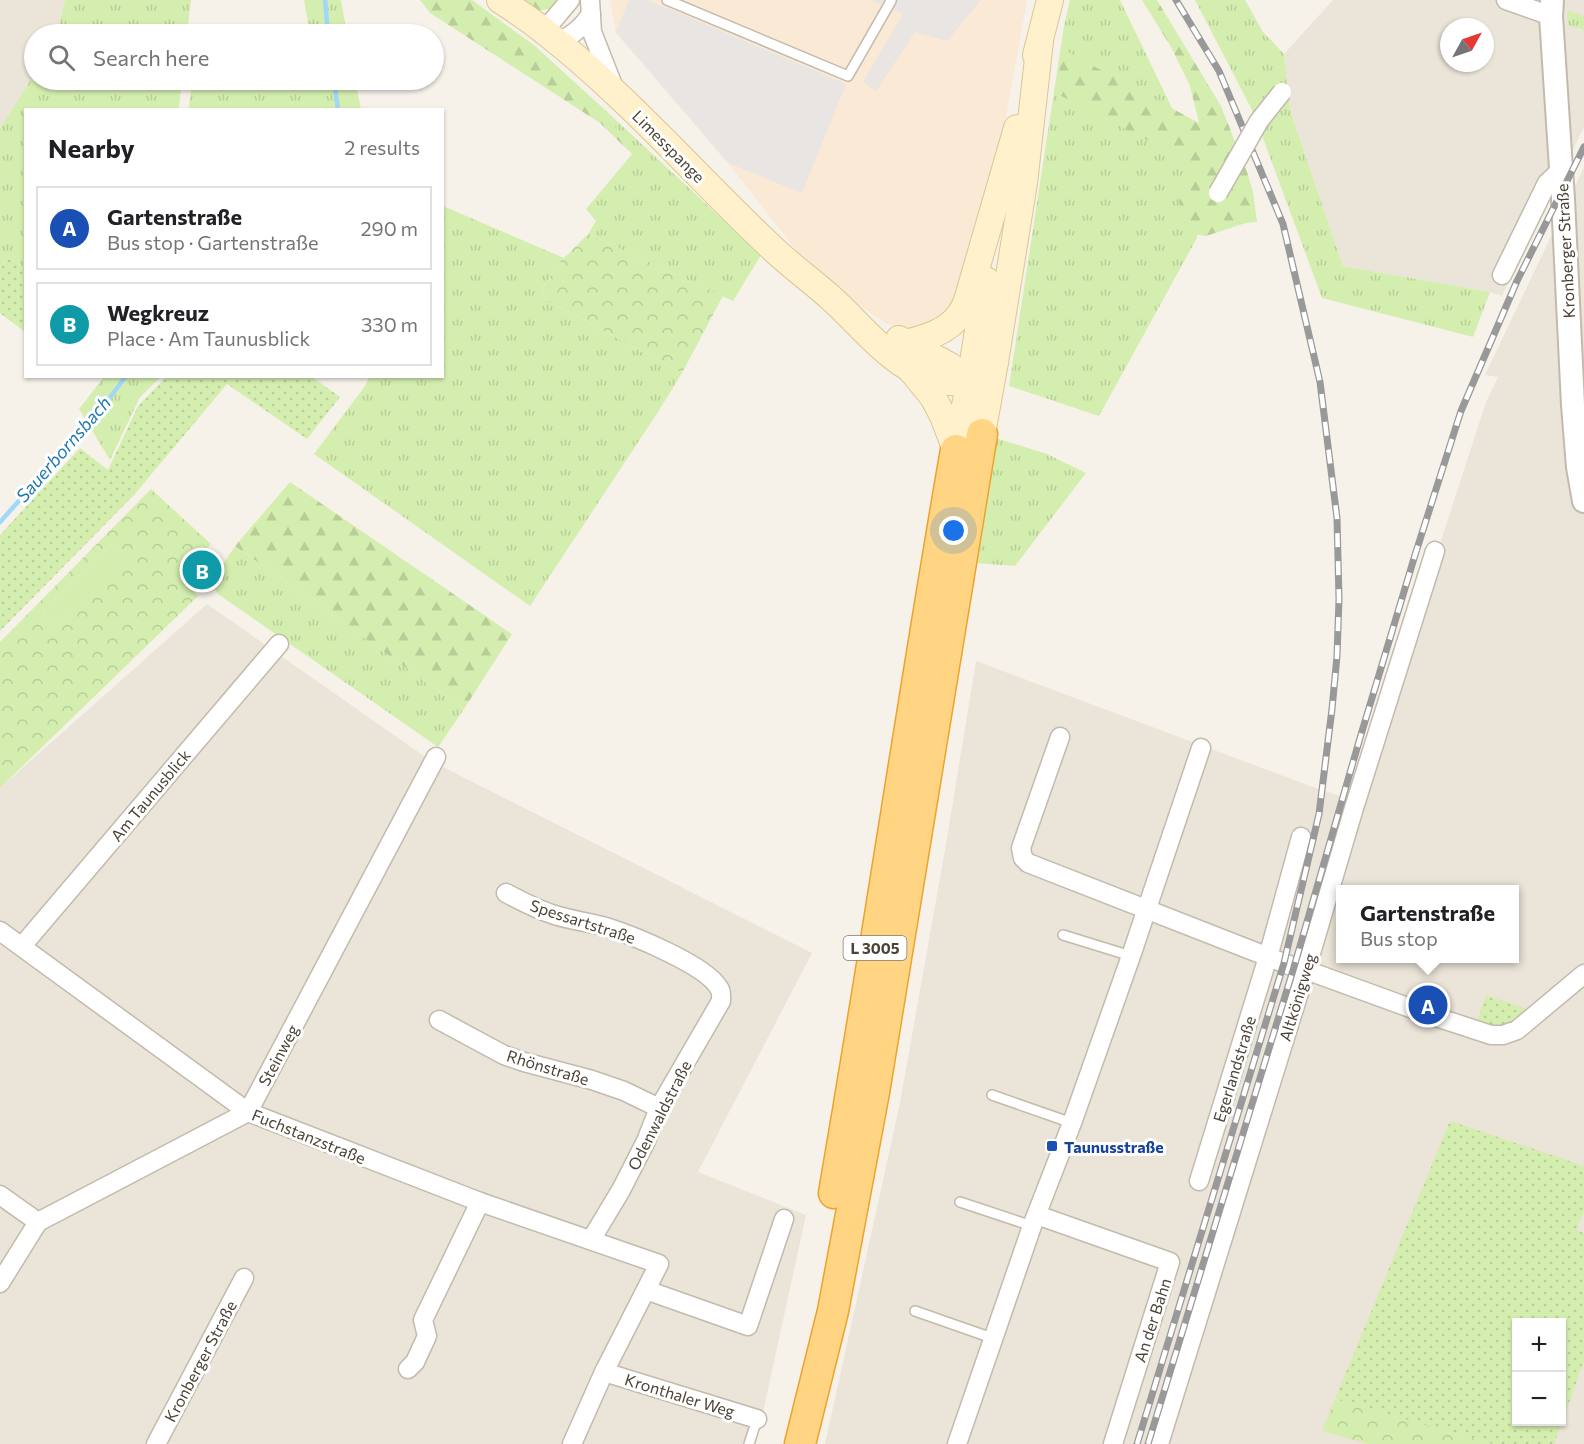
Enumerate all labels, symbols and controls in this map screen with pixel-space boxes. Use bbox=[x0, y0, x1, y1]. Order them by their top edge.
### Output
north arrow bbox=[1440, 18, 1494, 72]
search box bbox=[24, 24, 444, 90]
icon: search bbox=[45, 41, 78, 74]
text: Search here bbox=[93, 44, 209, 71]
street label: Limesspange bbox=[629, 106, 709, 186]
text: Nearby bbox=[48, 132, 135, 163]
text: 2 results bbox=[344, 135, 420, 159]
street label: Kronberger Straße bbox=[1552, 183, 1578, 319]
text: Gartenstraße bbox=[107, 203, 242, 230]
text: A bbox=[62, 216, 77, 240]
text: 290 m bbox=[360, 216, 418, 240]
text: Bus stop · Gartenstraße bbox=[107, 230, 319, 254]
text: Wegkreuz bbox=[107, 299, 209, 326]
text: B bbox=[63, 312, 76, 336]
text: 330 m bbox=[361, 312, 418, 336]
text: Place · Am Taunusblick bbox=[107, 326, 310, 350]
water label: Sauerbornsbach bbox=[11, 392, 115, 506]
your location bbox=[939, 516, 968, 545]
pin: B bbox=[182, 548, 222, 592]
street label: Am Taunusblick bbox=[106, 745, 194, 845]
popup bbox=[1336, 885, 1519, 963]
street label: Spessartstraße bbox=[528, 895, 638, 947]
text: Gartenstraße bbox=[1360, 899, 1495, 926]
text: Bus stop bbox=[1360, 926, 1438, 950]
road number: L 3005 bbox=[844, 936, 906, 960]
street label: Altkönigweg bbox=[1275, 950, 1320, 1043]
pin: A bbox=[1408, 982, 1448, 1028]
street label: Egerlandstraße bbox=[1209, 1014, 1259, 1124]
street label: Steinweg bbox=[254, 1021, 302, 1089]
street label: Rhönstraße bbox=[505, 1045, 591, 1089]
street label: Odenwaldstraße bbox=[623, 1057, 695, 1173]
street label: Fuchstanzstraße bbox=[249, 1105, 369, 1167]
place label: Taunusstraße bbox=[1064, 1137, 1164, 1156]
marker: Taunusstraße bbox=[1045, 1139, 1059, 1153]
street label: An der Bahn bbox=[1129, 1275, 1175, 1365]
street label: Kronberger Straße bbox=[160, 1297, 240, 1425]
map controls bbox=[1512, 1318, 1566, 1426]
button: + bbox=[1512, 1318, 1566, 1372]
street label: Kronthaler Weg bbox=[623, 1369, 738, 1421]
button: − bbox=[1512, 1372, 1566, 1426]

